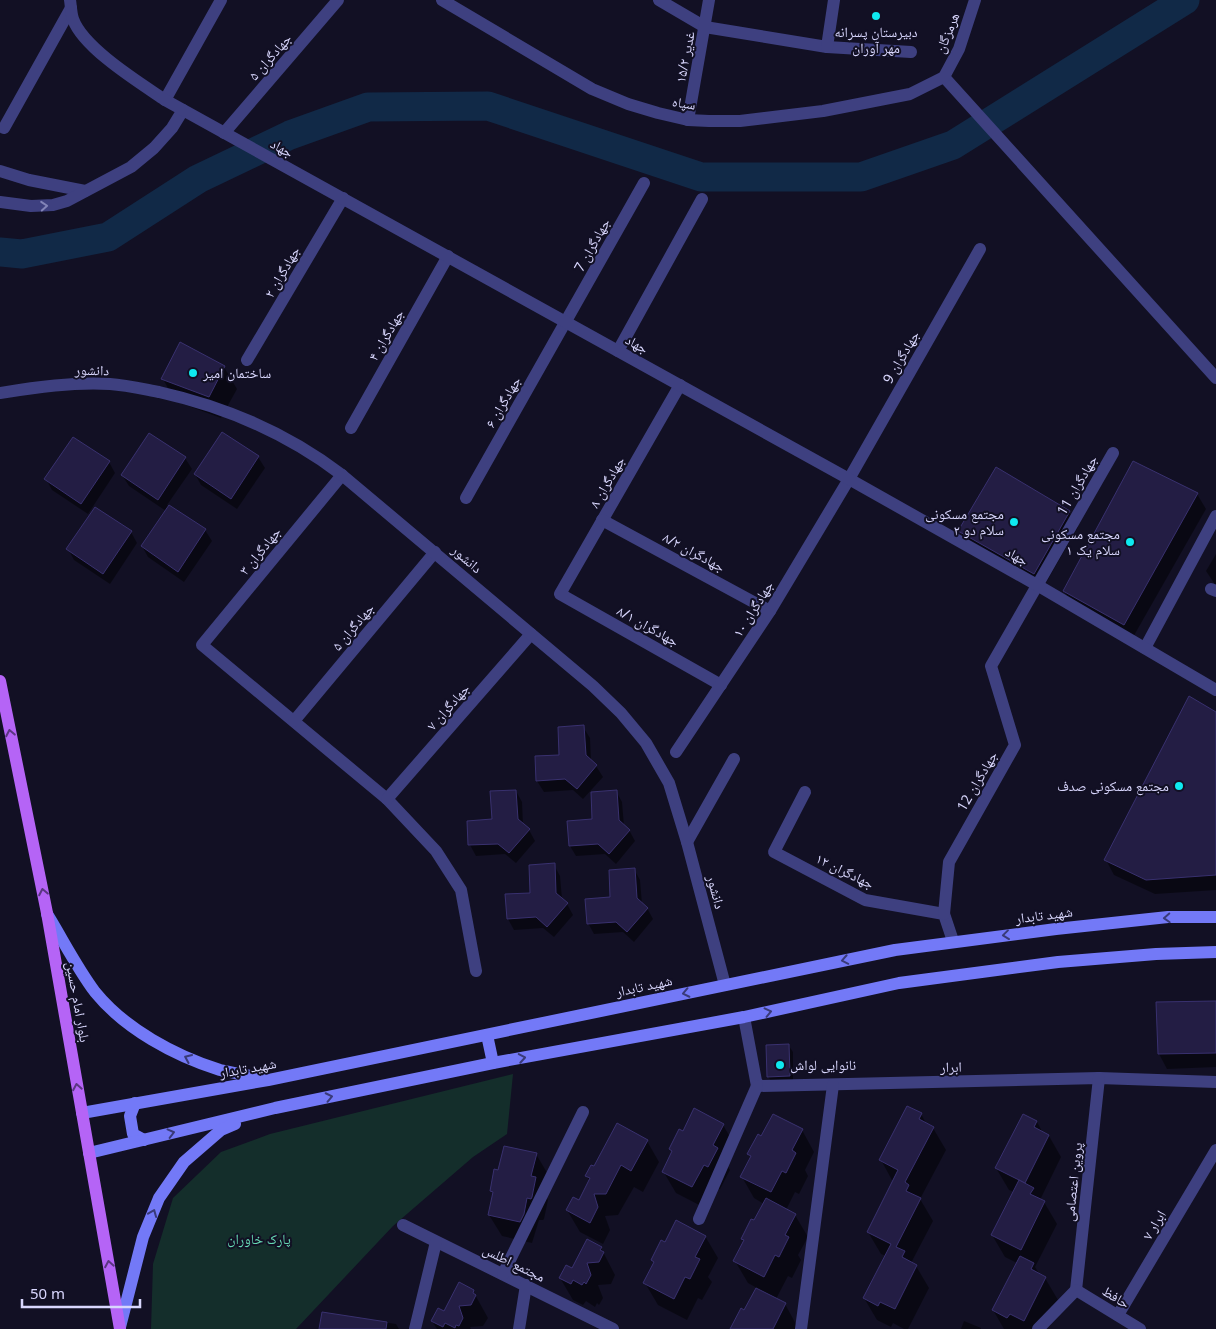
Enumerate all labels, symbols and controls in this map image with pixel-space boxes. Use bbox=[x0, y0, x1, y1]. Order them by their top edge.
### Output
marker: دبیرستان پسرانه مهر آوران bbox=[870, 10, 882, 22]
street label: هرمزگان bbox=[930, 10, 963, 56]
place label: دبیرستان پسرانه مهر آوران bbox=[834, 22, 918, 57]
street label: جهادگران ۵ bbox=[244, 29, 295, 84]
street label: غدیر ۱۵/۲ bbox=[670, 30, 699, 84]
street label: سپاه bbox=[671, 91, 697, 114]
street label: جهاد bbox=[267, 134, 297, 162]
one-way arrow bbox=[40, 200, 48, 211]
street label: جهادگران 7 bbox=[569, 215, 614, 275]
street label: جهادگران ۲ bbox=[259, 242, 304, 301]
street label: جهادگران ۴ bbox=[363, 305, 408, 364]
street label: جهادگران 9 bbox=[878, 327, 923, 387]
street label: جهاد bbox=[622, 330, 652, 358]
street label: دانشور bbox=[74, 360, 109, 379]
place label: ساختمان امیر bbox=[202, 363, 271, 382]
marker: ساختمان امیر bbox=[187, 367, 199, 379]
street label: جهادگران ۶ bbox=[480, 372, 525, 431]
street label: جهادگران 11 bbox=[1052, 451, 1101, 518]
street label: جهادگران ۸ bbox=[584, 452, 629, 511]
place label: مجتمع مسکونی سلام دو ۲ bbox=[925, 504, 1004, 540]
marker: مجتمع مسکونی سلام دو ۲ bbox=[1008, 516, 1020, 528]
street label: جهادگران ۳ bbox=[234, 523, 285, 579]
place label: مجتمع مسکونی سلام یک ۱ bbox=[1041, 524, 1120, 560]
street label: جهادگران ۸/۲ bbox=[660, 527, 729, 576]
marker: مجتمع مسکونی سلام یک ۱ bbox=[1124, 536, 1136, 548]
street label: دانشور bbox=[447, 540, 487, 577]
street label: جهاد bbox=[1002, 542, 1032, 570]
street label: جهادگران ۱۰ bbox=[728, 577, 777, 640]
street label: جهادگران ۵ bbox=[327, 599, 378, 654]
street label: جهادگران ۸/۱ bbox=[614, 601, 683, 650]
street label: جهادگران ۷ bbox=[422, 679, 473, 734]
one-way arrow bbox=[6, 728, 16, 737]
street label: جهادگران 12 bbox=[952, 747, 1001, 814]
place label: مجتمع مسکونی صدف bbox=[1057, 776, 1169, 796]
marker: مجتمع مسکونی صدف bbox=[1173, 780, 1185, 792]
street label: جهادگران ۱۲ bbox=[813, 848, 878, 893]
street label: دانشور bbox=[703, 872, 730, 911]
one-way arrow bbox=[38, 888, 48, 897]
street label: شهید تابدار bbox=[1013, 902, 1074, 928]
one-way arrow bbox=[1163, 912, 1171, 923]
one-way arrow bbox=[1001, 929, 1009, 940]
one-way arrow bbox=[841, 955, 850, 965]
street label: بلوار امام حسین bbox=[61, 960, 95, 1044]
street label: شهید تابدار bbox=[613, 970, 674, 1001]
one-way arrow bbox=[682, 987, 691, 998]
one-way arrow bbox=[764, 1007, 773, 1018]
one-way arrow bbox=[184, 1053, 193, 1064]
street label: شهید تابدار bbox=[217, 1053, 278, 1082]
one-way arrow bbox=[518, 1053, 527, 1063]
place label: نانوایی لواش bbox=[790, 1055, 856, 1074]
street label: ابرار bbox=[939, 1057, 962, 1076]
marker: نانوایی لواش bbox=[774, 1059, 786, 1071]
one-way arrow bbox=[73, 1082, 83, 1091]
one-way arrow bbox=[324, 1092, 333, 1103]
one-way arrow bbox=[166, 1128, 175, 1139]
street label: پروین اعتصامی bbox=[1059, 1141, 1086, 1223]
street label: ابرار ۷ bbox=[1137, 1206, 1170, 1243]
one-way arrow bbox=[147, 1209, 157, 1218]
park label: پارک خاوران bbox=[227, 1229, 291, 1248]
street label: مجتمع اطلس bbox=[479, 1239, 549, 1287]
one-way arrow bbox=[104, 1259, 114, 1268]
scale bar bbox=[22, 1276, 140, 1308]
street label: حافظ bbox=[1099, 1281, 1134, 1312]
text: 50 m bbox=[30, 1283, 65, 1303]

